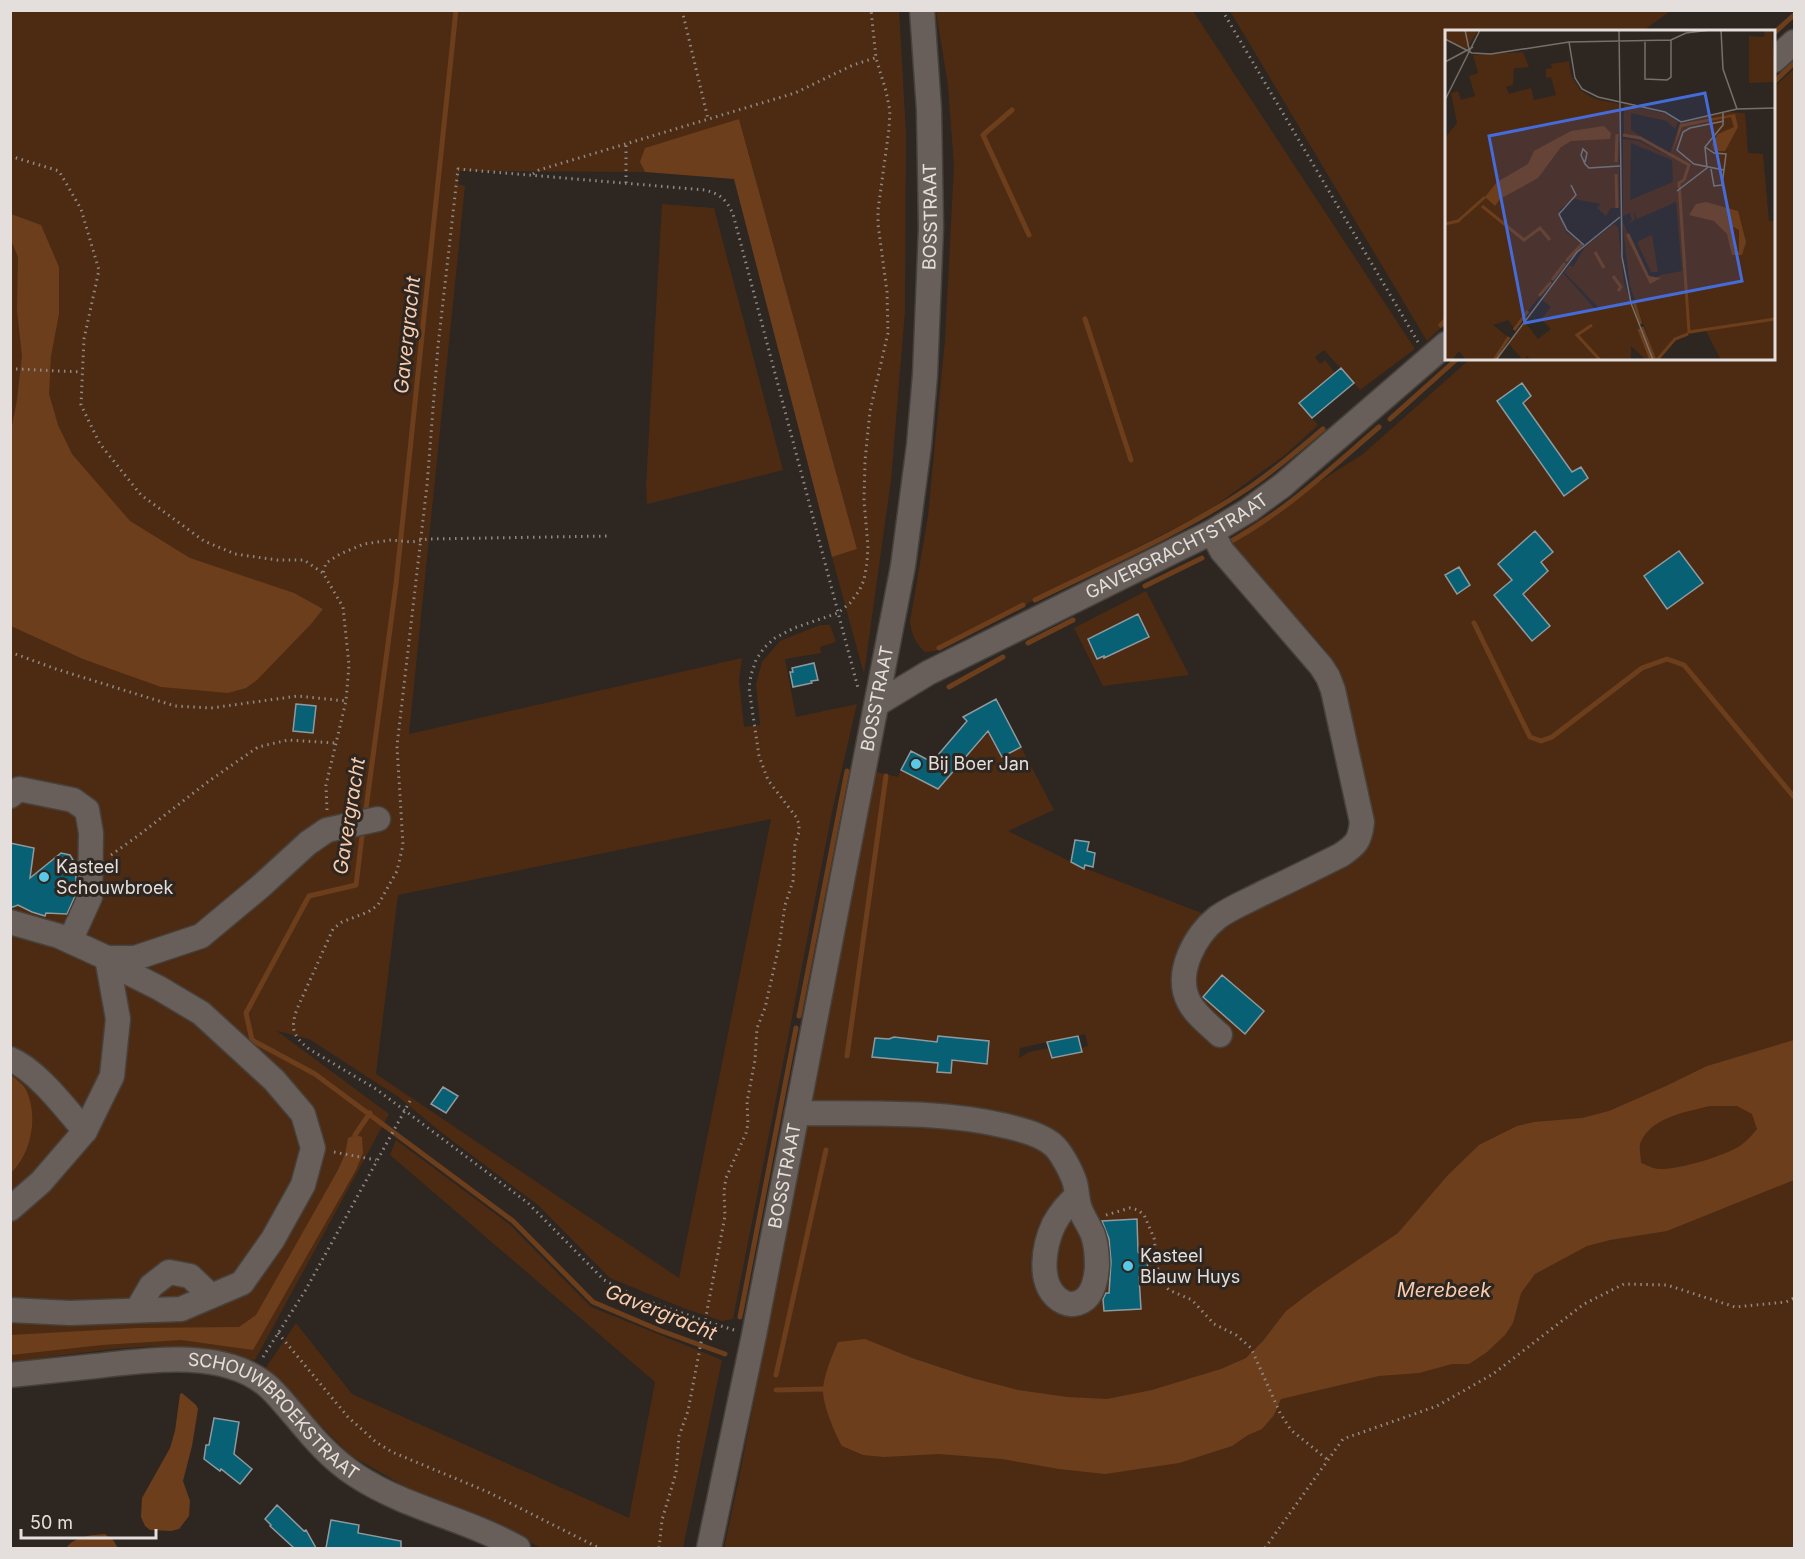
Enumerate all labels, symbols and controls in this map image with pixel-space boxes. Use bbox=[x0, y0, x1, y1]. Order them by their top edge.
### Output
inset map bbox=[1445, 30, 1775, 360]
street label: BOSSTRAAT bbox=[918, 163, 941, 270]
water label: Gavergracht bbox=[389, 275, 425, 395]
street label: GAVERGRACHTSTRAAT bbox=[1082, 489, 1272, 603]
street label: BOSSTRAAT bbox=[856, 644, 897, 753]
place label: Bij Boer Jan bbox=[928, 753, 1029, 774]
water label: Gavergracht bbox=[328, 755, 370, 876]
marker: Bij Boer Jan bbox=[909, 757, 923, 771]
place label: Kasteel Schouwbroek bbox=[56, 856, 173, 898]
marker: Kasteel Schouwbroek bbox=[37, 870, 51, 884]
street label: BOSSTRAAT bbox=[764, 1121, 805, 1230]
place label: Kasteel Blauw Huys bbox=[1140, 1245, 1240, 1287]
marker: Kasteel Blauw Huys bbox=[1121, 1259, 1135, 1273]
water label: Merebeek bbox=[1397, 1278, 1492, 1302]
water label: Gavergracht bbox=[602, 1279, 721, 1345]
street label: SCHOUWBROEKSTRAAT bbox=[187, 1349, 363, 1484]
scale bar bbox=[21, 1502, 156, 1540]
text: 50 m bbox=[30, 1512, 73, 1533]

